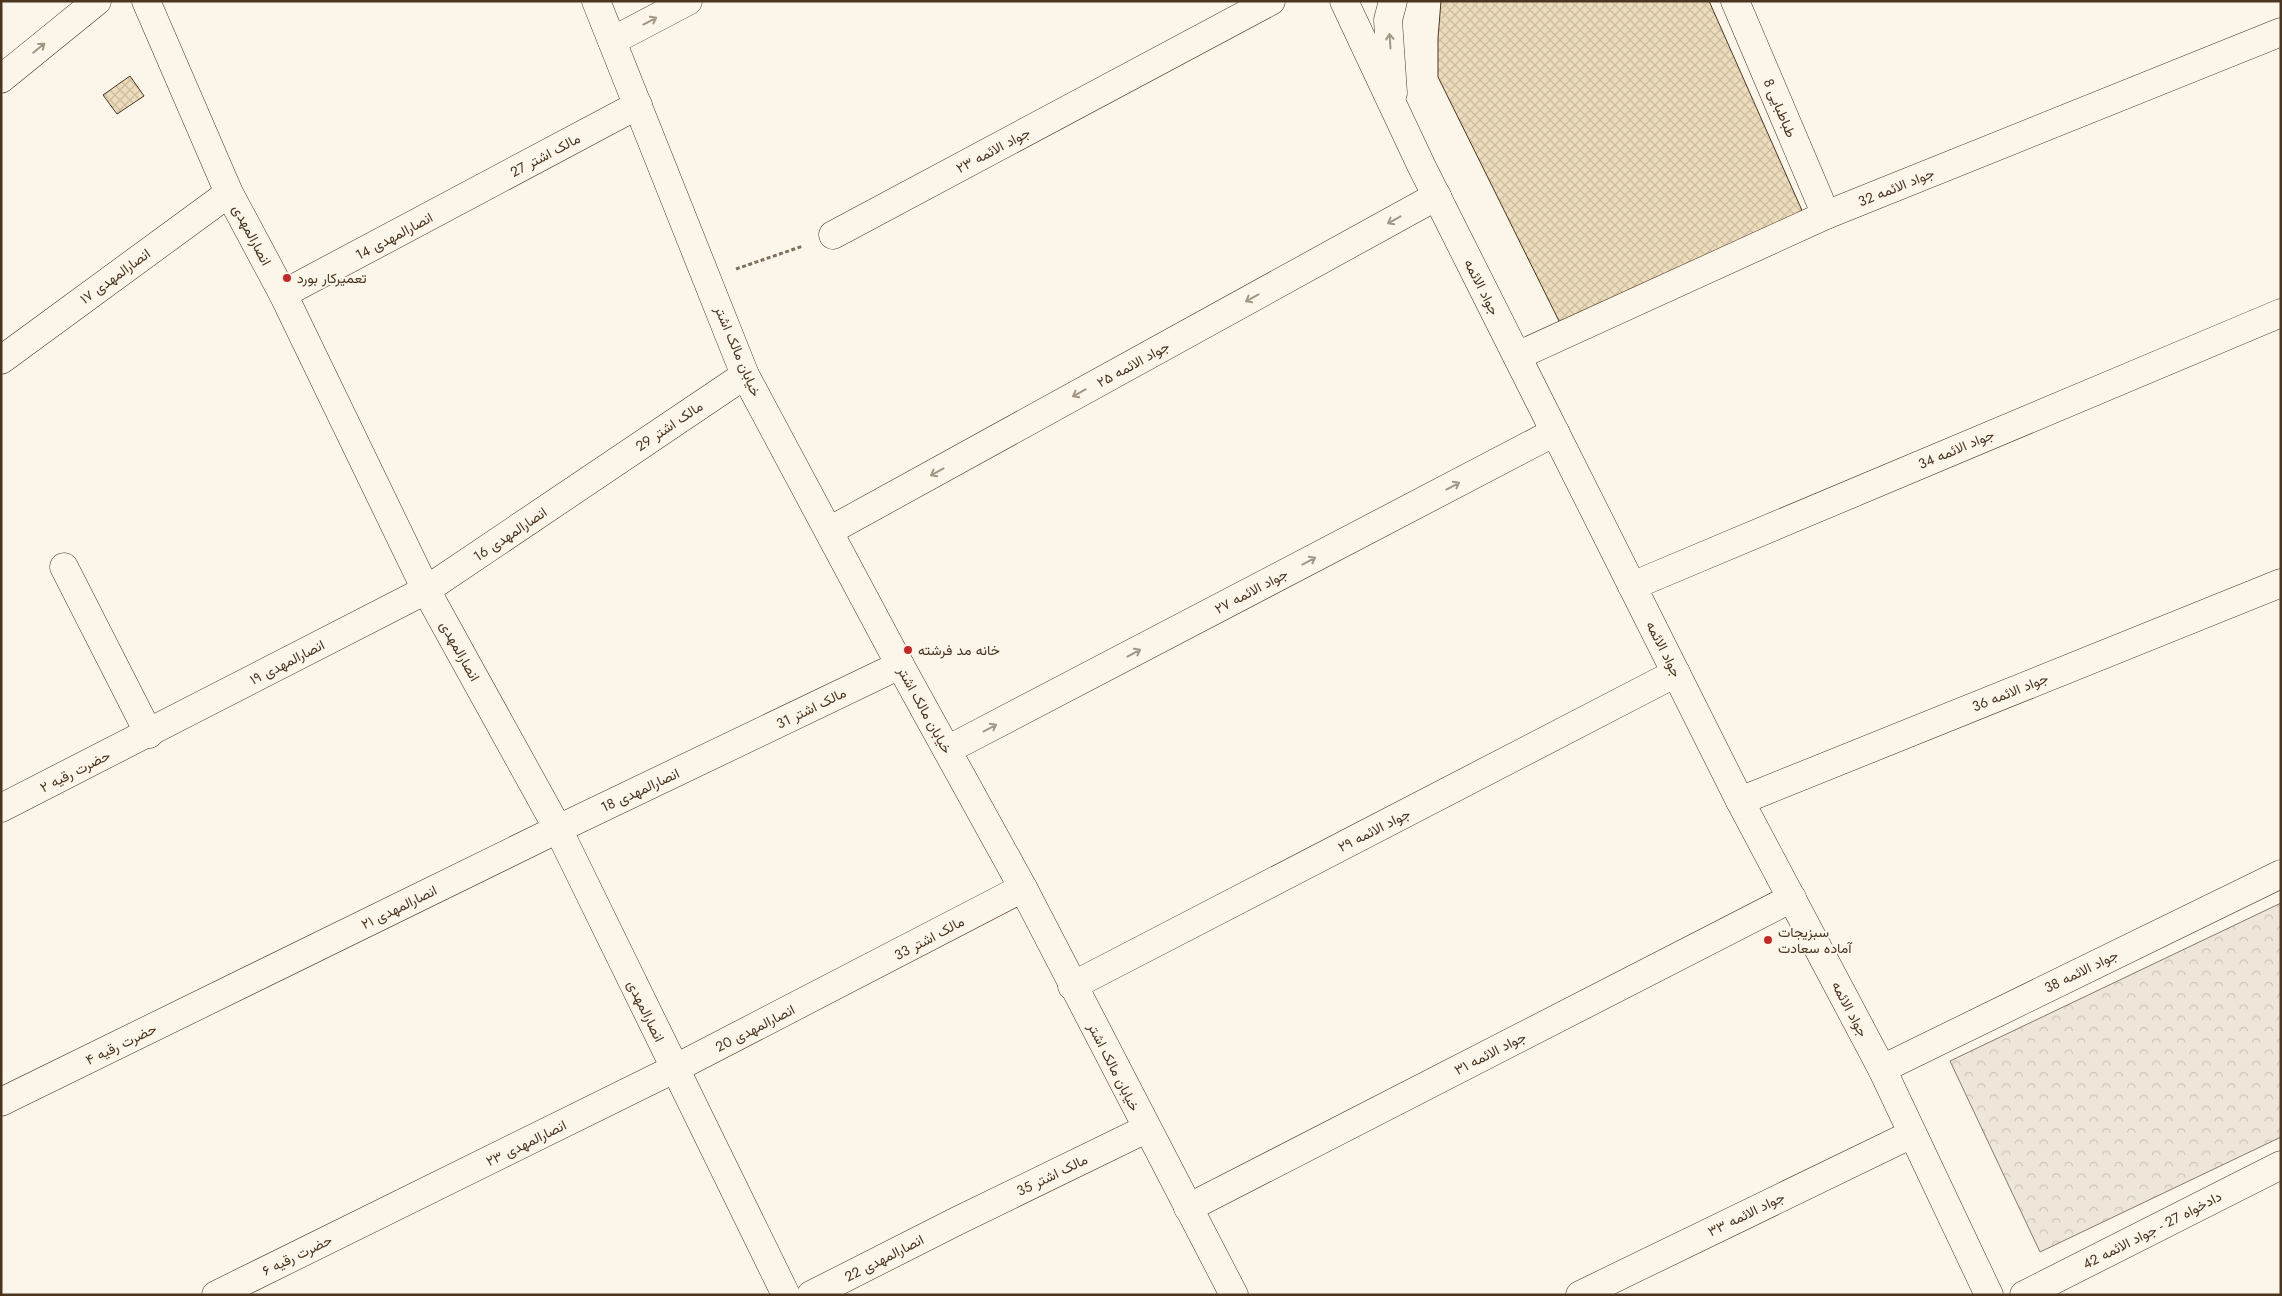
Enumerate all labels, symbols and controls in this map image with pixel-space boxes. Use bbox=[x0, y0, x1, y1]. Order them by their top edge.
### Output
one-way arrow bbox=[642, 16, 657, 25]
one-way arrow bbox=[1385, 34, 1394, 50]
one-way arrow bbox=[32, 43, 45, 54]
street label: طباطبایی 8 bbox=[1759, 75, 1801, 141]
street label: جواد الائمه ۲۳ bbox=[952, 122, 1034, 178]
street label: مالک اشتر 27 bbox=[506, 128, 584, 182]
street label: جواد الائمه 32 bbox=[1855, 163, 1937, 211]
street label: انصارالمهدی bbox=[228, 201, 276, 269]
street label: انصارالمهدی 14 bbox=[352, 207, 436, 265]
one-way arrow bbox=[1387, 215, 1402, 225]
street label: انصارالمهدی ۱۷ bbox=[76, 244, 154, 308]
street label: جواد الائمه bbox=[1459, 255, 1505, 319]
place label: تعمیرکار بورد bbox=[297, 268, 367, 288]
marker: تعمیرکار بورد bbox=[281, 272, 293, 284]
one-way arrow bbox=[1245, 294, 1260, 303]
street label: خیابان مالک اشتر bbox=[709, 302, 766, 399]
street label: جواد الائمه ۲۵ bbox=[1093, 336, 1173, 392]
one-way arrow bbox=[1072, 389, 1087, 399]
street label: مالک اشتر 29 bbox=[631, 396, 707, 456]
street label: جواد الائمه 34 bbox=[1915, 424, 1997, 474]
one-way arrow bbox=[929, 467, 944, 477]
one-way arrow bbox=[1445, 481, 1460, 490]
street label: انصارالمهدی 16 bbox=[469, 502, 551, 566]
one-way arrow bbox=[1301, 556, 1316, 565]
street label: جواد الائمه ۲۷ bbox=[1211, 563, 1291, 619]
street label: انصارالمهدی bbox=[435, 617, 485, 685]
street label: جواد الائمه bbox=[1641, 617, 1687, 681]
street label: انصارالمهدی ۱۹ bbox=[246, 635, 328, 689]
place label: خانه مد فرشته bbox=[918, 640, 1000, 660]
marker: خانه مد فرشته bbox=[902, 644, 914, 656]
one-way arrow bbox=[1126, 648, 1141, 657]
street label: خیابان مالک اشتر bbox=[892, 662, 957, 757]
street label: جواد الائمه 36 bbox=[1969, 668, 2051, 716]
street label: مالک اشتر 31 bbox=[773, 682, 849, 734]
one-way arrow bbox=[982, 723, 997, 732]
street label: حضرت رقیه ۲ bbox=[36, 745, 114, 797]
street label: انصارالمهدی 18 bbox=[597, 763, 683, 817]
street label: جواد الائمه ۲۹ bbox=[1334, 803, 1414, 857]
street label: انصارالمهدی ۲۱ bbox=[358, 880, 440, 934]
street label: مالک اشتر 33 bbox=[890, 911, 968, 965]
place label: سبزیجات آماده سعادت bbox=[1778, 922, 1853, 958]
marker: سبزیجات آماده سعادت bbox=[1762, 934, 1774, 946]
street label: جواد الائمه 38 bbox=[2041, 944, 2121, 998]
street label: انصارالمهدی bbox=[622, 977, 670, 1045]
street label: جواد الائمه bbox=[1827, 978, 1873, 1040]
street label: انصارالمهدی 20 bbox=[712, 999, 798, 1057]
street label: حضرت رقیه ۴ bbox=[82, 1018, 160, 1070]
street label: خیابان مالک اشتر bbox=[1083, 1018, 1145, 1115]
street label: جواد الائمه ۳۱ bbox=[1451, 1026, 1529, 1080]
street label: انصارالمهدی ۲۳ bbox=[482, 1115, 570, 1171]
street label: مالک اشتر 35 bbox=[1013, 1149, 1091, 1201]
street label: دادخواه 27 - جواد الائمه 42 bbox=[2079, 1186, 2225, 1274]
street label: جواد الائمه ۳۳ bbox=[1704, 1187, 1788, 1241]
street label: حضرت رقیه ۶ bbox=[259, 1229, 335, 1281]
street label: انصارالمهدی 22 bbox=[841, 1229, 927, 1287]

